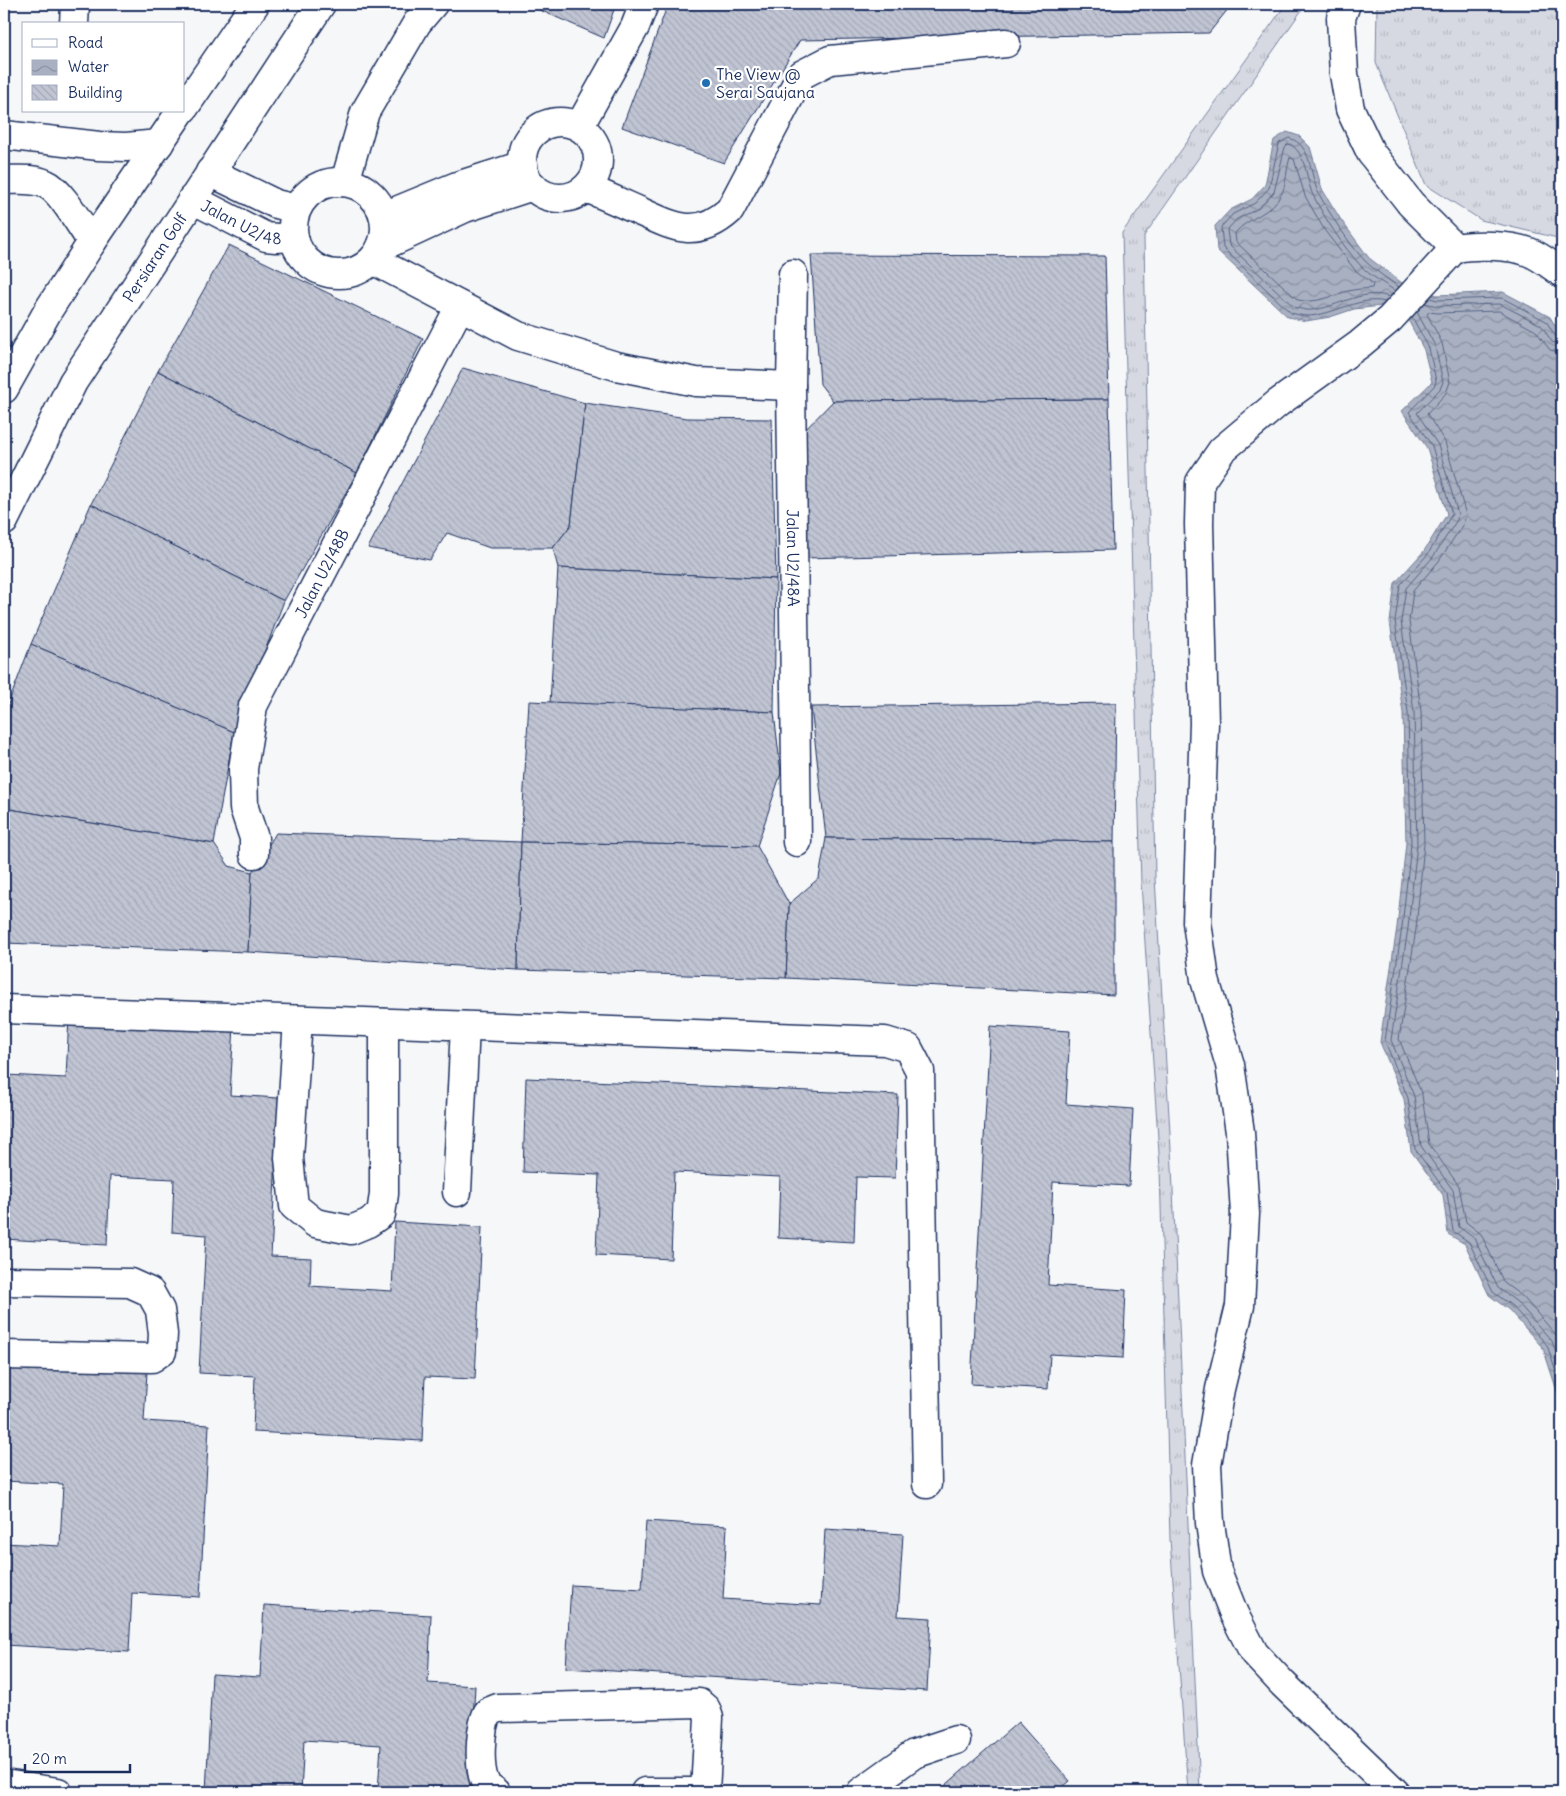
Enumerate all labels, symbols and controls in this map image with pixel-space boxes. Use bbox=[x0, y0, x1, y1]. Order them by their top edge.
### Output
legend bbox=[22, 22, 185, 112]
text: Road bbox=[68, 33, 103, 52]
text: Water bbox=[68, 57, 109, 76]
place label: The View @ Serai Saujana bbox=[716, 64, 815, 102]
marker: The View @ Serai Saujana bbox=[700, 77, 712, 89]
text: Building bbox=[68, 83, 123, 102]
street label: Jalan U2/48 bbox=[198, 195, 282, 248]
street label: Persiaran Golf bbox=[118, 209, 191, 306]
street label: Jalan U2/48A bbox=[783, 509, 804, 607]
street label: Jalan U2/48B bbox=[290, 525, 353, 621]
scale bar bbox=[25, 1741, 130, 1773]
text: 20 m bbox=[32, 1749, 67, 1768]

